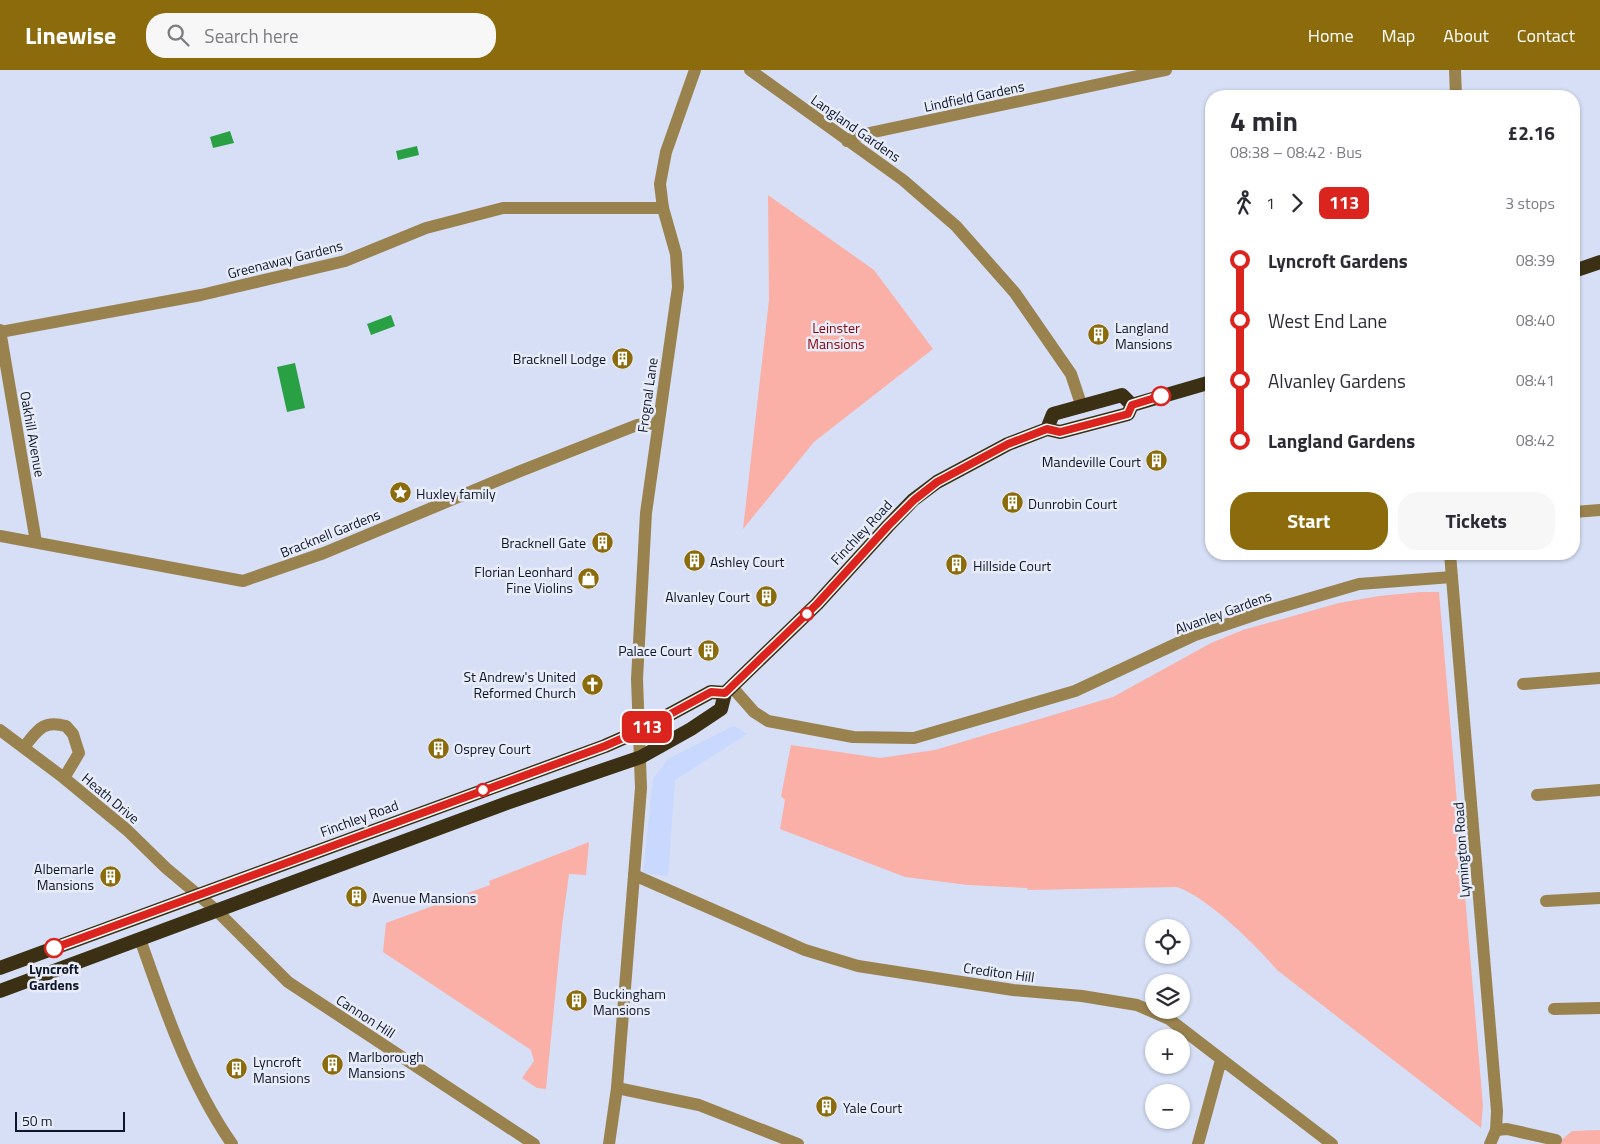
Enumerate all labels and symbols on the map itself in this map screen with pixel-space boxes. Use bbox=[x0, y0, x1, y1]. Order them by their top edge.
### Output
street label: Lindfield Gardens bbox=[922, 75, 1026, 117]
street label: Langland Gardens bbox=[807, 89, 905, 167]
street label: Greenaway Gardens bbox=[225, 235, 345, 283]
park label: Leinster Mansions bbox=[807, 317, 865, 354]
place label: Langland Mansions bbox=[1115, 317, 1172, 354]
building icon: Langland Mansions bbox=[1087, 323, 1111, 347]
building icon: Bracknell Lodge bbox=[610, 346, 634, 370]
place label: Bracknell Lodge bbox=[513, 348, 606, 369]
street label: Frognal Lane bbox=[631, 356, 663, 434]
unlabelled marker bbox=[1151, 386, 1171, 406]
street label: Oakhill Avenue bbox=[15, 389, 51, 479]
building icon: Mandeville Court bbox=[1145, 449, 1169, 473]
place label: Mandeville Court bbox=[1042, 451, 1141, 472]
place icon: Huxley family bbox=[388, 481, 412, 505]
place label: Huxley family bbox=[416, 483, 496, 504]
building icon: Dunrobin Court bbox=[1000, 491, 1024, 515]
place label: Dunrobin Court bbox=[1028, 493, 1117, 514]
street label: Finchley Road bbox=[825, 495, 897, 569]
street label: Bracknell Gardens bbox=[277, 503, 383, 563]
building icon: Bracknell Gate bbox=[590, 530, 614, 554]
place label: Bracknell Gate bbox=[501, 532, 586, 553]
building icon: Ashley Court bbox=[682, 549, 706, 573]
place label: Ashley Court bbox=[710, 551, 785, 572]
building icon: Hillside Court bbox=[945, 553, 969, 577]
place label: Hillside Court bbox=[973, 555, 1051, 576]
place label: Florian Leonhard Fine Violins bbox=[474, 561, 573, 598]
shop icon: Florian Leonhard Fine Violins bbox=[577, 567, 601, 591]
building icon: Alvanley Court bbox=[754, 584, 778, 608]
street label: Alvanley Gardens bbox=[1172, 585, 1274, 639]
place label: Alvanley Court bbox=[665, 586, 750, 607]
unlabelled marker bbox=[800, 607, 814, 621]
building icon: Palace Court bbox=[696, 638, 720, 662]
place label: Palace Court bbox=[618, 640, 692, 661]
place label: St Andrew's United Reformed Church bbox=[463, 666, 576, 703]
church icon: St Andrew's United Reformed Church bbox=[580, 672, 604, 696]
line badge: 113 bbox=[618, 711, 676, 743]
building icon: Osprey Court bbox=[426, 736, 450, 760]
place label: Osprey Court bbox=[454, 738, 531, 759]
street label: Heath Drive bbox=[78, 768, 144, 828]
unlabelled marker bbox=[476, 783, 490, 797]
street label: Finchley Road bbox=[317, 794, 401, 842]
street label: Lymington Road bbox=[1447, 802, 1475, 898]
place label: Albemarle Mansions bbox=[34, 858, 94, 895]
building icon: Albemarle Mansions bbox=[98, 864, 122, 888]
building icon: Avenue Mansions bbox=[344, 885, 368, 909]
place label: Avenue Mansions bbox=[372, 887, 476, 908]
marker: Lyncroft Gardens bbox=[44, 938, 64, 958]
street label: Crediton Hill bbox=[962, 957, 1036, 987]
place label: Lyncroft Gardens bbox=[29, 958, 79, 995]
place label: Buckingham Mansions bbox=[593, 983, 666, 1020]
street label: Cannon Hill bbox=[332, 989, 400, 1043]
building icon: Buckingham Mansions bbox=[565, 989, 589, 1013]
place label: Marlborough Mansions bbox=[348, 1046, 424, 1083]
place label: Lyncroft Mansions bbox=[253, 1051, 310, 1088]
building icon: Marlborough Mansions bbox=[320, 1052, 344, 1076]
building icon: Lyncroft Mansions bbox=[225, 1057, 249, 1081]
building icon: Yale Court bbox=[815, 1095, 839, 1119]
place label: Yale Court bbox=[843, 1097, 902, 1118]
scale bar bbox=[15, 1109, 125, 1132]

